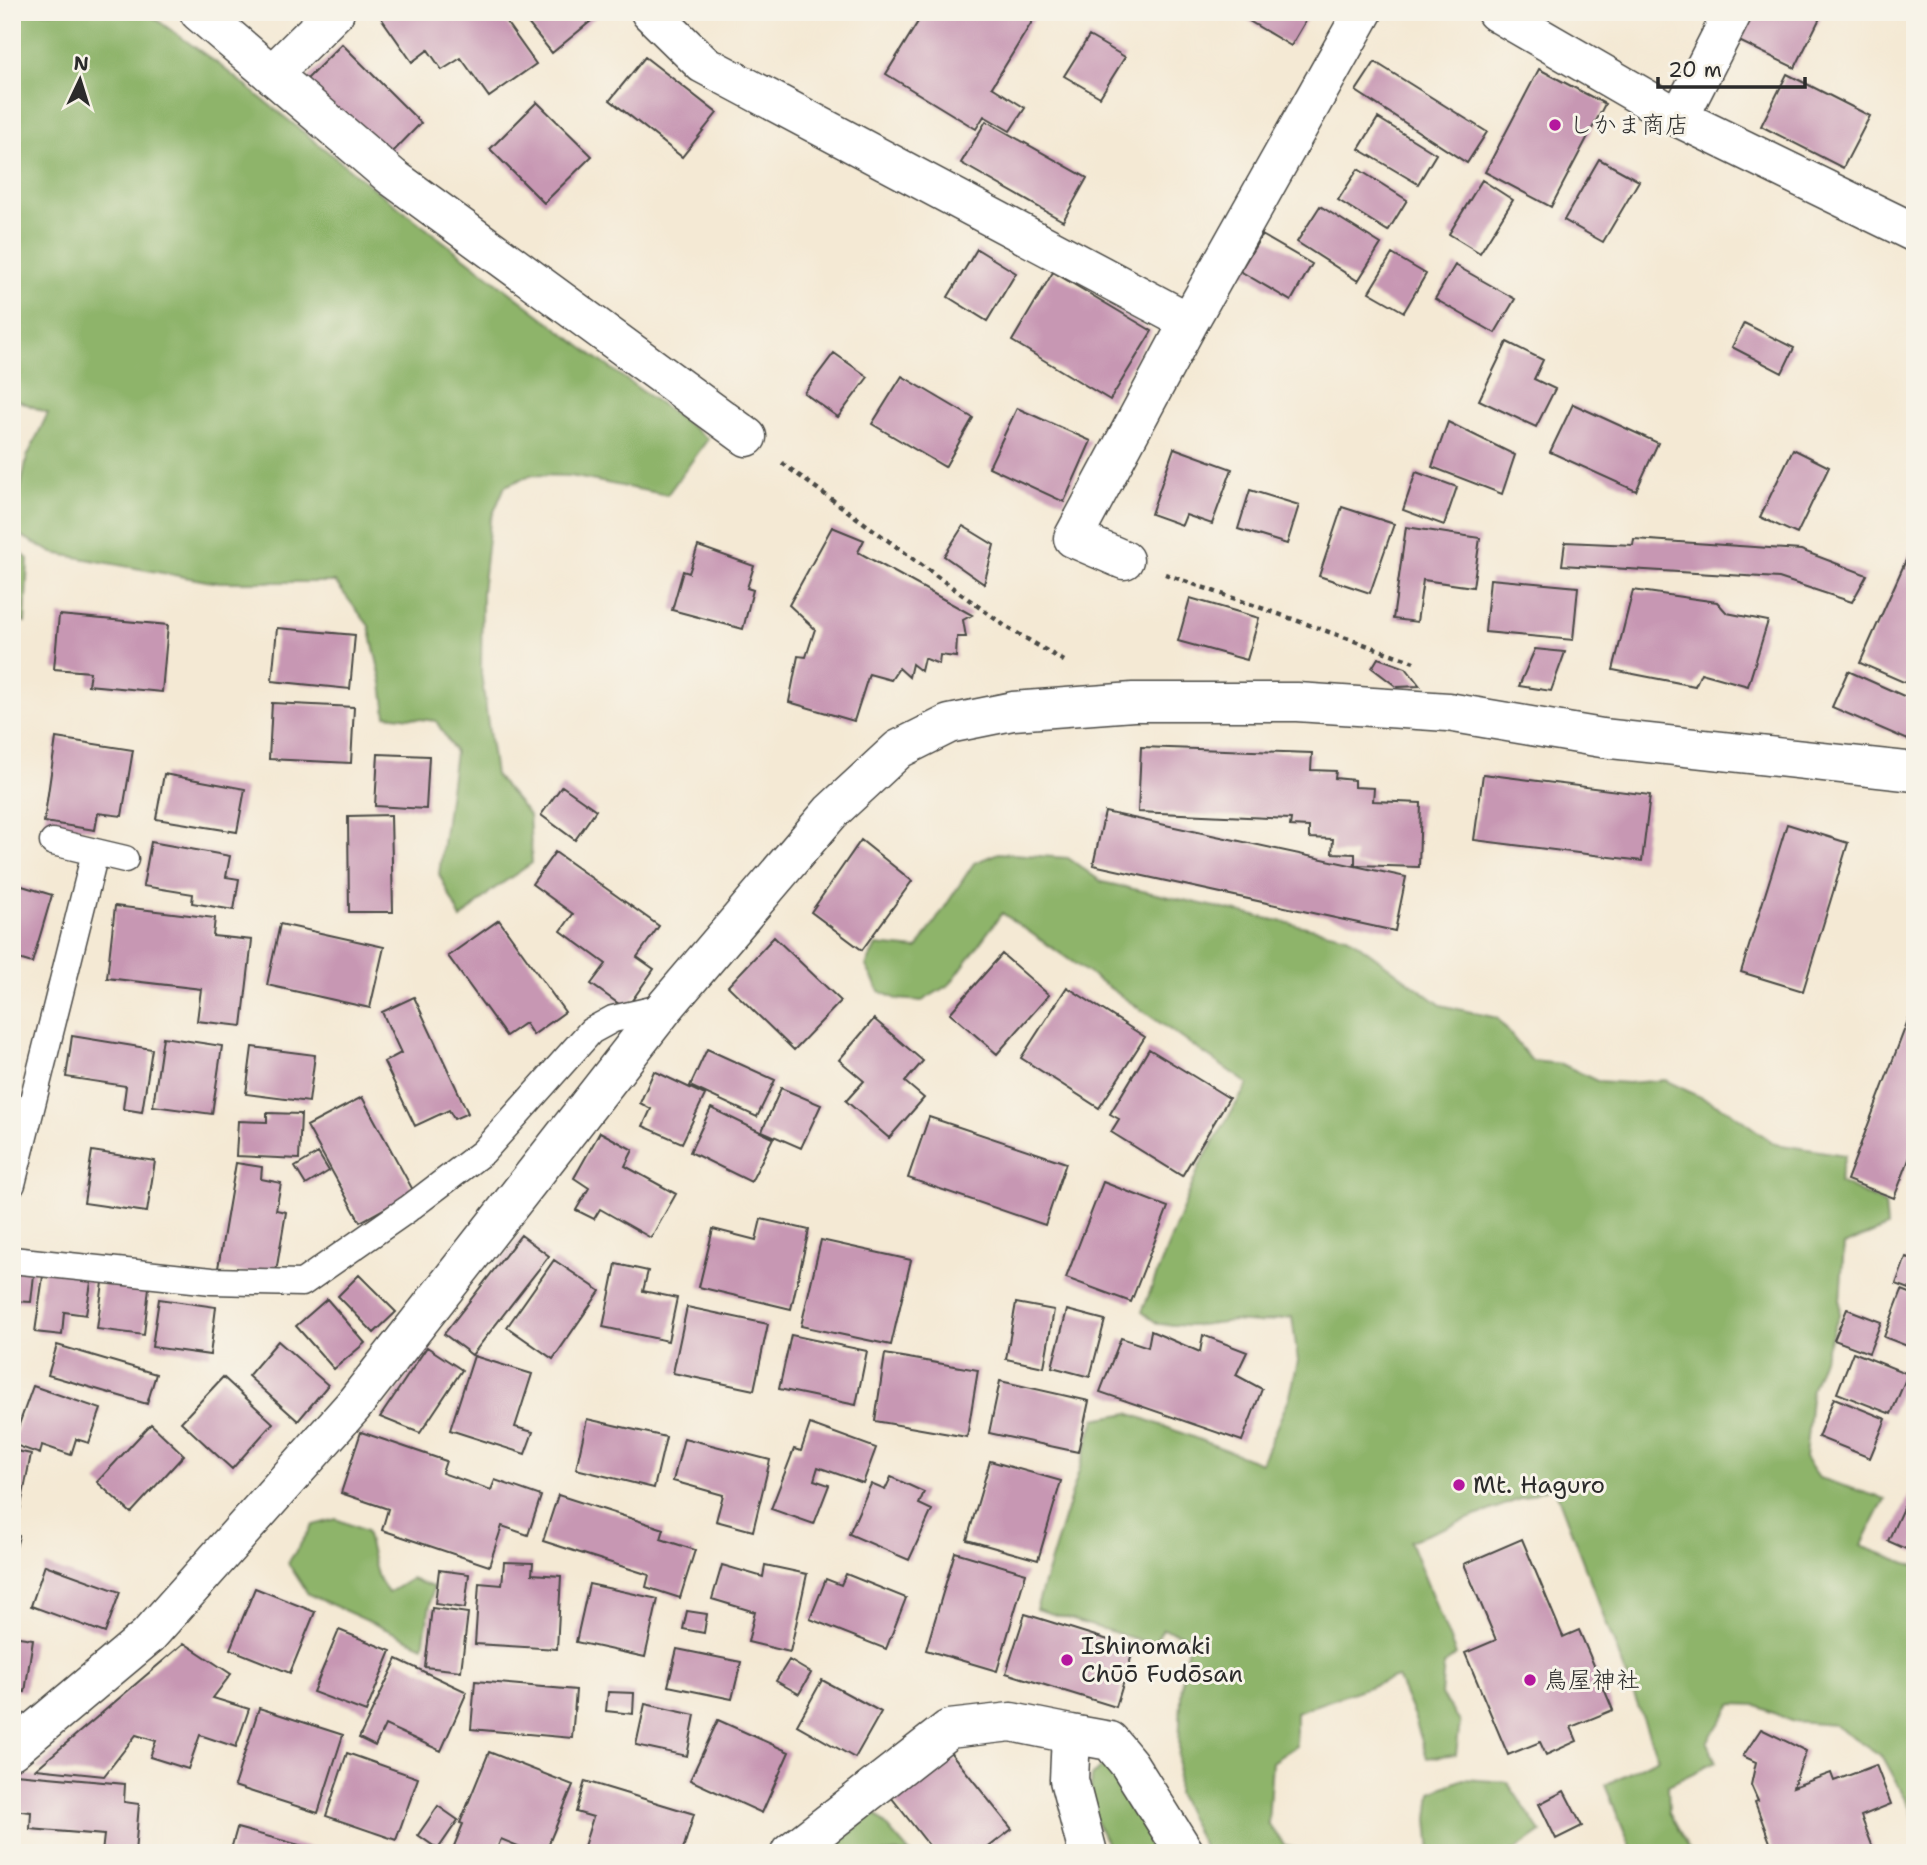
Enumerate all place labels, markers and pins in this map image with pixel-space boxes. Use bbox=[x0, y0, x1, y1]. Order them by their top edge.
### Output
place label: しかま商店 bbox=[1569, 109, 1689, 141]
marker: しかま商店 bbox=[1547, 117, 1563, 133]
place label: Mt. Haguro bbox=[1473, 1469, 1605, 1501]
marker: Mt. Haguro bbox=[1451, 1477, 1467, 1493]
place label: Ishinomaki Chūō Fudōsan bbox=[1081, 1630, 1243, 1690]
marker: Ishinomaki Chūō Fudōsan bbox=[1059, 1652, 1075, 1668]
place label: 鳥屋神社 bbox=[1544, 1664, 1640, 1696]
marker: 鳥屋神社 bbox=[1522, 1672, 1538, 1688]

